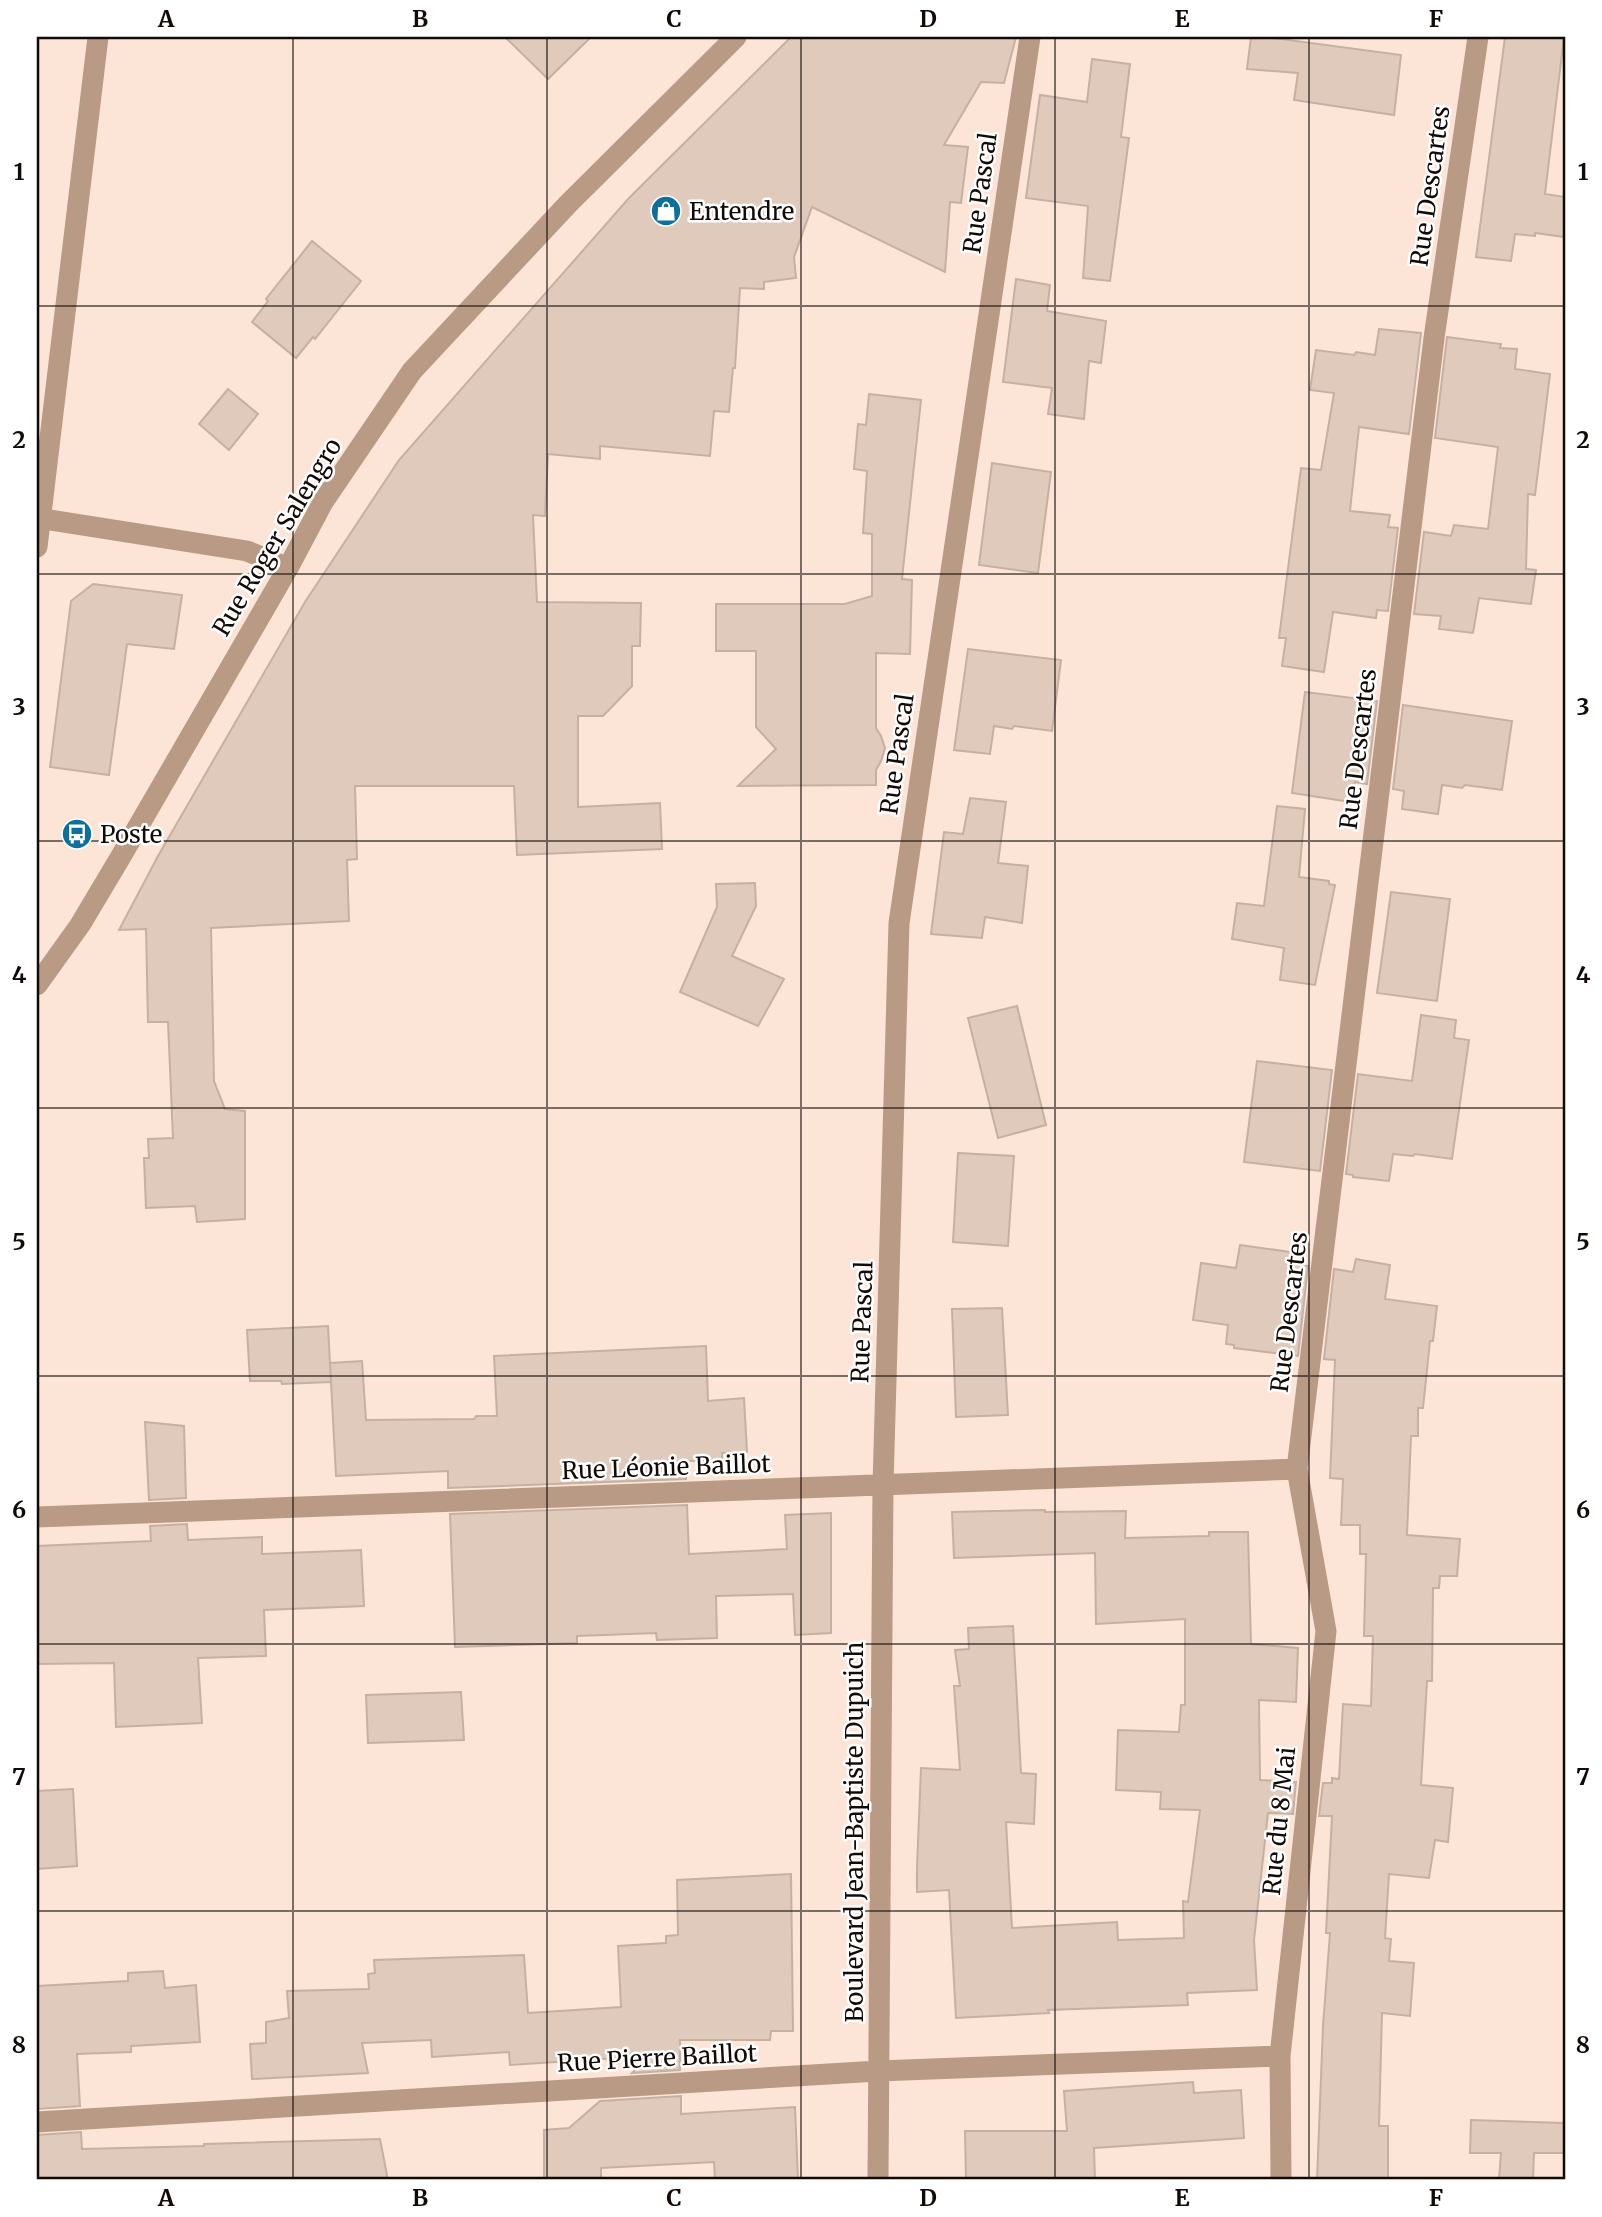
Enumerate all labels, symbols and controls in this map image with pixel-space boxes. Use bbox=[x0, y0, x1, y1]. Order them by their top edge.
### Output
text: A bbox=[157, 4, 175, 33]
text: B bbox=[412, 4, 428, 33]
text: C bbox=[666, 4, 682, 33]
text: D bbox=[919, 4, 937, 33]
text: E bbox=[1174, 4, 1190, 33]
text: F bbox=[1429, 4, 1443, 33]
street label: Rue Descartes bbox=[1403, 104, 1457, 268]
street label: Rue Pascal bbox=[956, 130, 1004, 256]
text: 1 bbox=[14, 157, 25, 186]
text: 1 bbox=[1578, 157, 1589, 186]
shop icon: Entendre bbox=[649, 194, 683, 228]
place label: Entendre bbox=[689, 196, 794, 227]
text: 2 bbox=[12, 425, 26, 454]
text: 2 bbox=[1576, 425, 1590, 454]
street label: Rue Roger Salengro bbox=[206, 432, 348, 642]
street label: Rue Descartes bbox=[1333, 667, 1383, 831]
street label: Rue Pascal bbox=[873, 691, 921, 817]
text: 3 bbox=[12, 692, 26, 721]
text: 3 bbox=[1576, 692, 1590, 721]
bus stop icon: Poste bbox=[60, 817, 94, 851]
place label: Poste bbox=[100, 819, 162, 850]
text: 4 bbox=[12, 960, 27, 989]
text: 4 bbox=[1576, 960, 1591, 989]
text: 5 bbox=[12, 1227, 26, 1256]
text: 5 bbox=[1576, 1227, 1590, 1256]
street label: Rue Descartes bbox=[1264, 1230, 1314, 1394]
street label: Rue Pascal bbox=[844, 1261, 880, 1383]
street label: Rue Léonie Baillot bbox=[561, 1448, 772, 1486]
text: 6 bbox=[12, 1495, 26, 1524]
text: 6 bbox=[1576, 1495, 1590, 1524]
street label: Boulevard Jean-Baptiste Dupuich bbox=[839, 1642, 870, 2022]
street label: Rue du 8 Mai bbox=[1256, 1745, 1302, 1897]
text: 7 bbox=[12, 1762, 26, 1791]
text: 7 bbox=[1576, 1762, 1590, 1791]
text: 8 bbox=[12, 2030, 26, 2059]
text: 8 bbox=[1576, 2030, 1590, 2059]
street label: Rue Pierre Baillot bbox=[556, 2037, 758, 2079]
text: A bbox=[157, 2183, 175, 2212]
text: B bbox=[412, 2183, 428, 2212]
text: C bbox=[666, 2183, 682, 2212]
text: D bbox=[919, 2183, 937, 2212]
text: E bbox=[1174, 2183, 1190, 2212]
text: F bbox=[1429, 2183, 1443, 2212]

